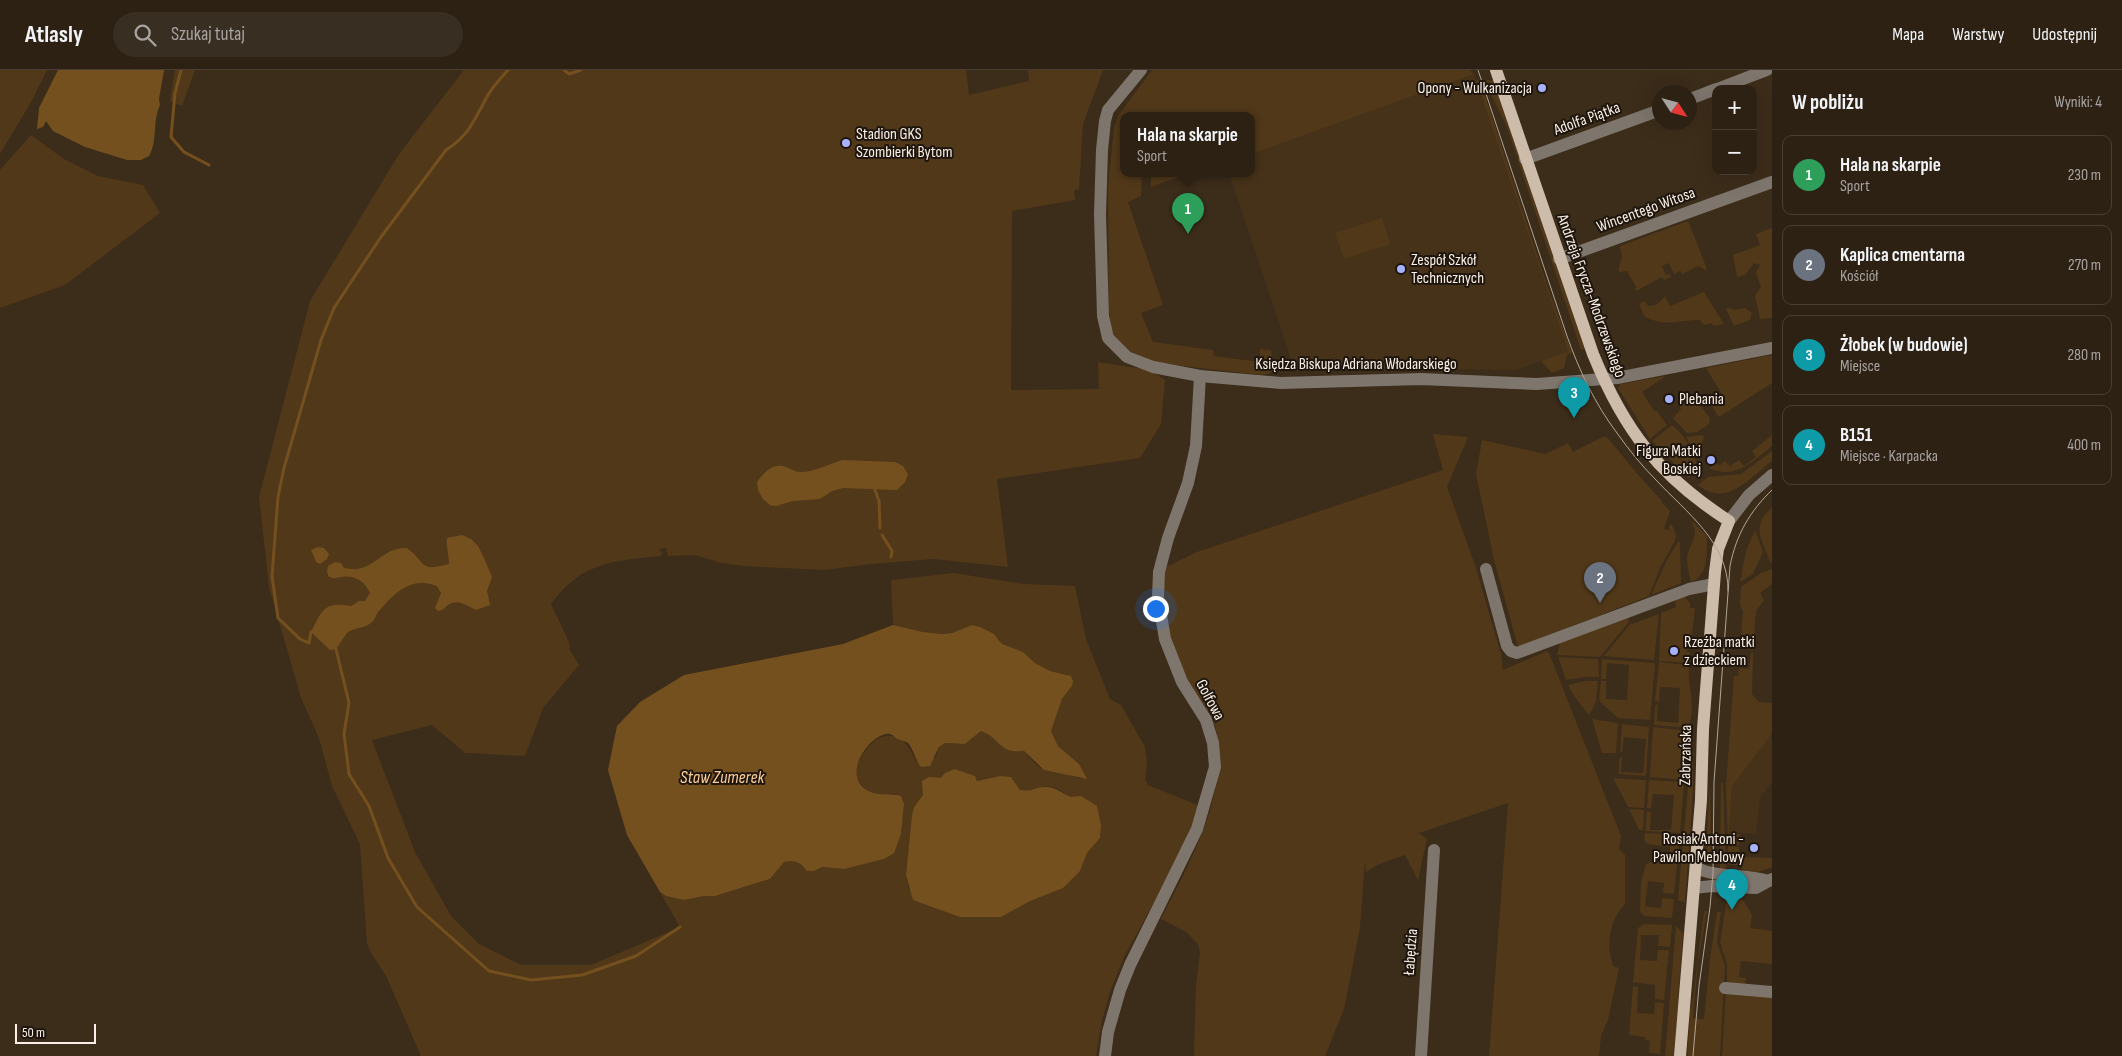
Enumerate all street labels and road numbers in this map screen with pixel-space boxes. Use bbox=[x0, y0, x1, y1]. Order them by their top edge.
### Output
street label: Adolfa Piątka bbox=[1550, 98, 1623, 140]
street label: Wincentego Witosa bbox=[1594, 183, 1698, 237]
street label: Andrzeja Frycza-Modrzewskiego bbox=[1552, 211, 1629, 380]
street label: Księdza Biskupa Adriana Włodarskiego bbox=[1255, 355, 1457, 374]
street label: Golfowa bbox=[1191, 676, 1229, 724]
street label: Zabrzańska bbox=[1676, 725, 1696, 785]
street label: Łabędzia bbox=[1400, 928, 1422, 977]

